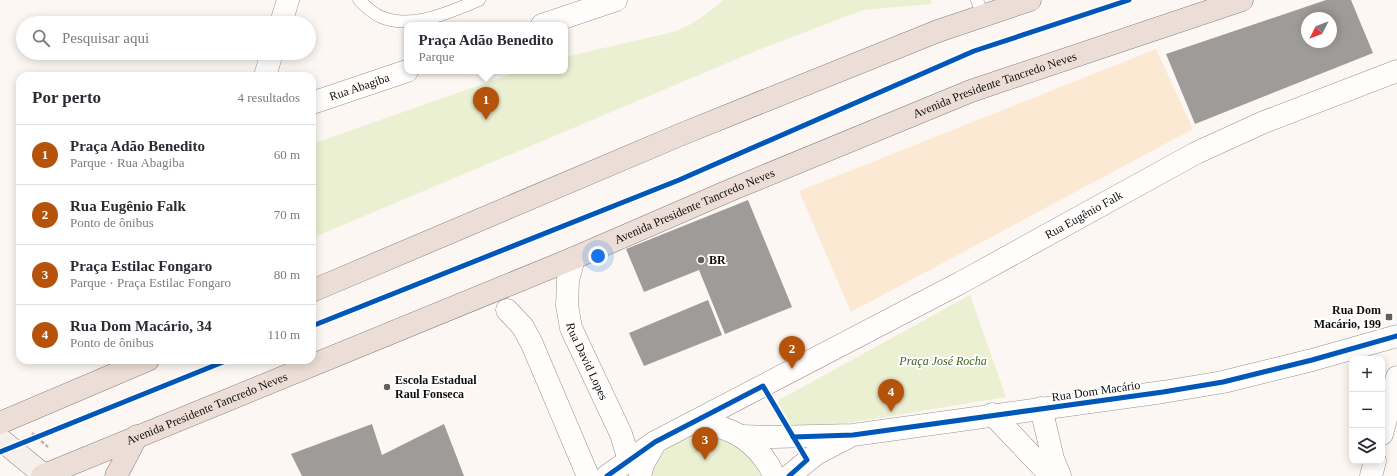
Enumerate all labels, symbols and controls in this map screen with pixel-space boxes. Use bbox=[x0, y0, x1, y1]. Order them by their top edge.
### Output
north arrow bbox=[1301, 12, 1337, 48]
search box bbox=[16, 16, 316, 60]
popup bbox=[404, 22, 568, 74]
icon: search bbox=[30, 27, 52, 49]
text: Pesquisar aqui bbox=[62, 30, 149, 46]
text: Praça Adão Benedito bbox=[419, 32, 554, 48]
text: Parque bbox=[419, 49, 455, 64]
street label: Avenida Presidente Tancredo Neves bbox=[911, 49, 1079, 121]
street label: Rua Abagiba bbox=[328, 70, 392, 104]
pin: 1 bbox=[473, 87, 499, 120]
text: Por perto bbox=[32, 88, 101, 107]
text: 4 resultados bbox=[238, 90, 300, 105]
text: Praça Adão Benedito bbox=[70, 138, 205, 154]
text: 1 bbox=[42, 147, 48, 162]
text: 60 m bbox=[274, 147, 300, 162]
text: Parque · Rua Abagiba bbox=[70, 155, 184, 170]
street label: Avenida Presidente Tancredo Neves bbox=[612, 166, 777, 247]
street label: Rua Eugênio Falk bbox=[1042, 188, 1125, 242]
text: Rua Eugênio Falk bbox=[70, 198, 186, 214]
text: 2 bbox=[42, 207, 48, 222]
text: 70 m bbox=[274, 207, 300, 222]
text: Ponto de ônibus bbox=[70, 215, 154, 230]
your location bbox=[588, 246, 608, 266]
place label: BR bbox=[709, 253, 726, 267]
marker: BR bbox=[696, 255, 706, 265]
text: Praça Estilac Fongaro bbox=[70, 258, 212, 274]
text: 3 bbox=[42, 267, 48, 282]
text: 80 m bbox=[274, 267, 300, 282]
text: Parque · Praça Estilac Fongaro bbox=[70, 275, 231, 290]
place label: Rua Dom Macário, 199 bbox=[1314, 303, 1381, 331]
marker: Rua Dom Macário, 199 bbox=[1384, 312, 1394, 322]
text: Rua Dom Macário, 34 bbox=[70, 318, 212, 334]
street label: Rua David Lopes bbox=[563, 322, 611, 403]
text: 4 bbox=[42, 327, 48, 342]
text: 110 m bbox=[268, 327, 300, 342]
text: Ponto de ônibus bbox=[70, 335, 154, 350]
pin: 2 bbox=[779, 336, 805, 369]
park label: Praça José Rocha bbox=[898, 354, 987, 368]
map controls bbox=[1349, 356, 1385, 464]
button: + bbox=[1349, 356, 1385, 392]
street label: Avenida Presidente Tancredo Neves bbox=[124, 369, 290, 448]
place label: Escola Estadual Raul Fonseca bbox=[395, 373, 477, 401]
street label: Rua Dom Macário bbox=[1051, 378, 1141, 404]
pin: 4 bbox=[878, 379, 904, 412]
marker: Escola Estadual Raul Fonseca bbox=[382, 382, 392, 392]
button: − bbox=[1349, 392, 1385, 428]
pin: 3 bbox=[692, 427, 718, 460]
button: layers bbox=[1349, 428, 1385, 464]

